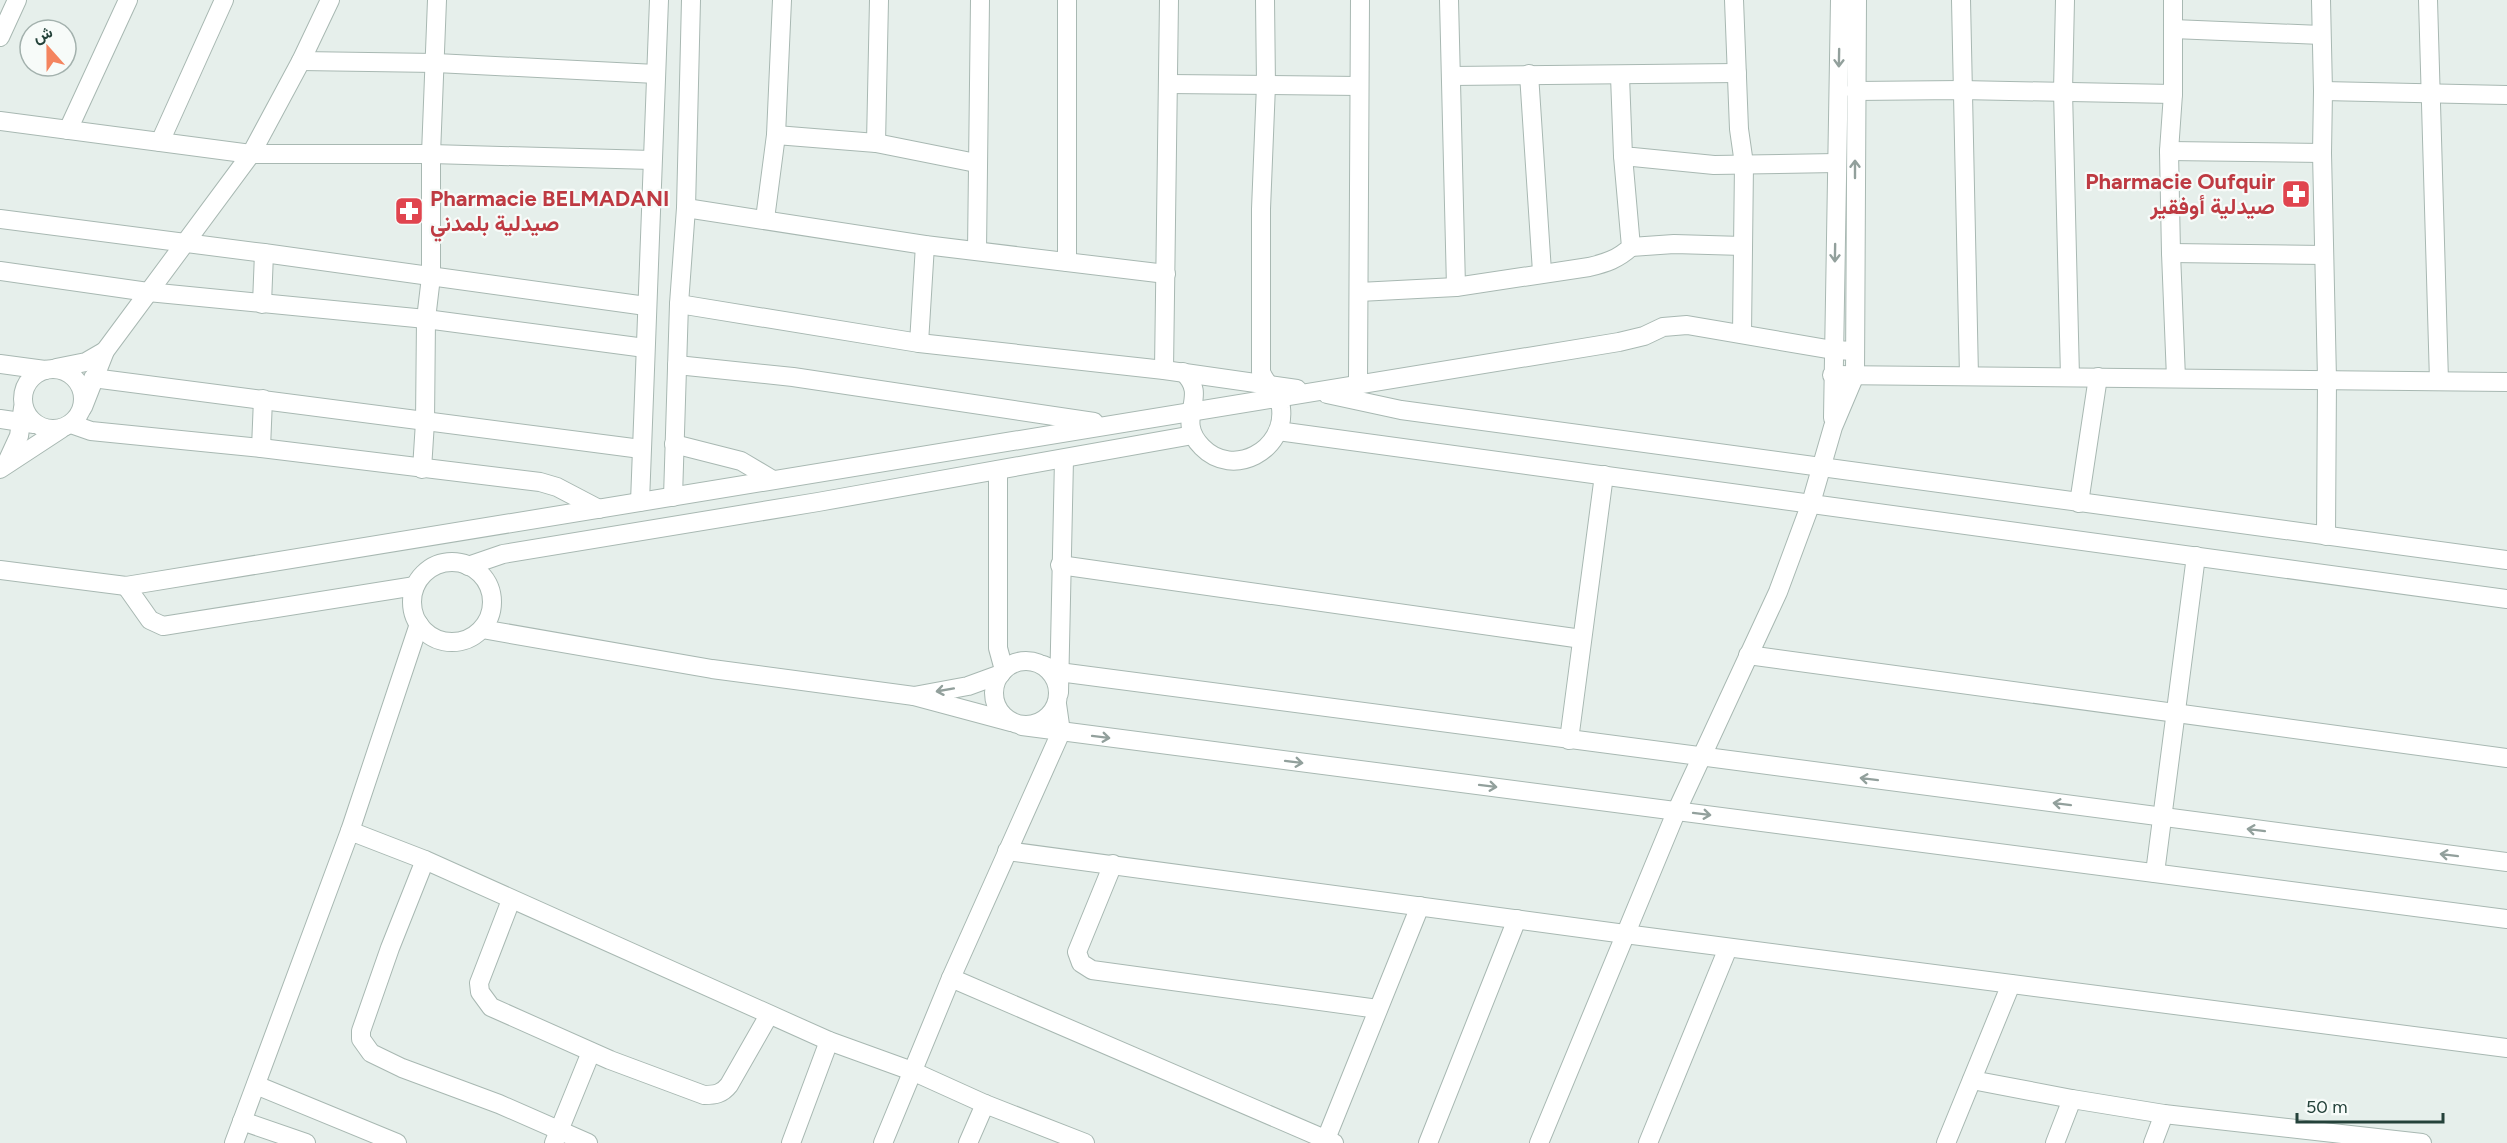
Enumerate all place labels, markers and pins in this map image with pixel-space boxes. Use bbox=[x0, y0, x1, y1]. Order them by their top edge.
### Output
place label: Pharmacie Oufquir صيدلية أوفقير bbox=[2085, 168, 2276, 220]
pharmacy icon: Pharmacie Oufquir صيدلية أوفقير bbox=[2280, 178, 2312, 210]
place label: Pharmacie BELMADANI صيدلية بلمدني bbox=[430, 185, 669, 242]
pharmacy icon: Pharmacie BELMADANI صيدلية بلمدني bbox=[393, 195, 425, 227]

